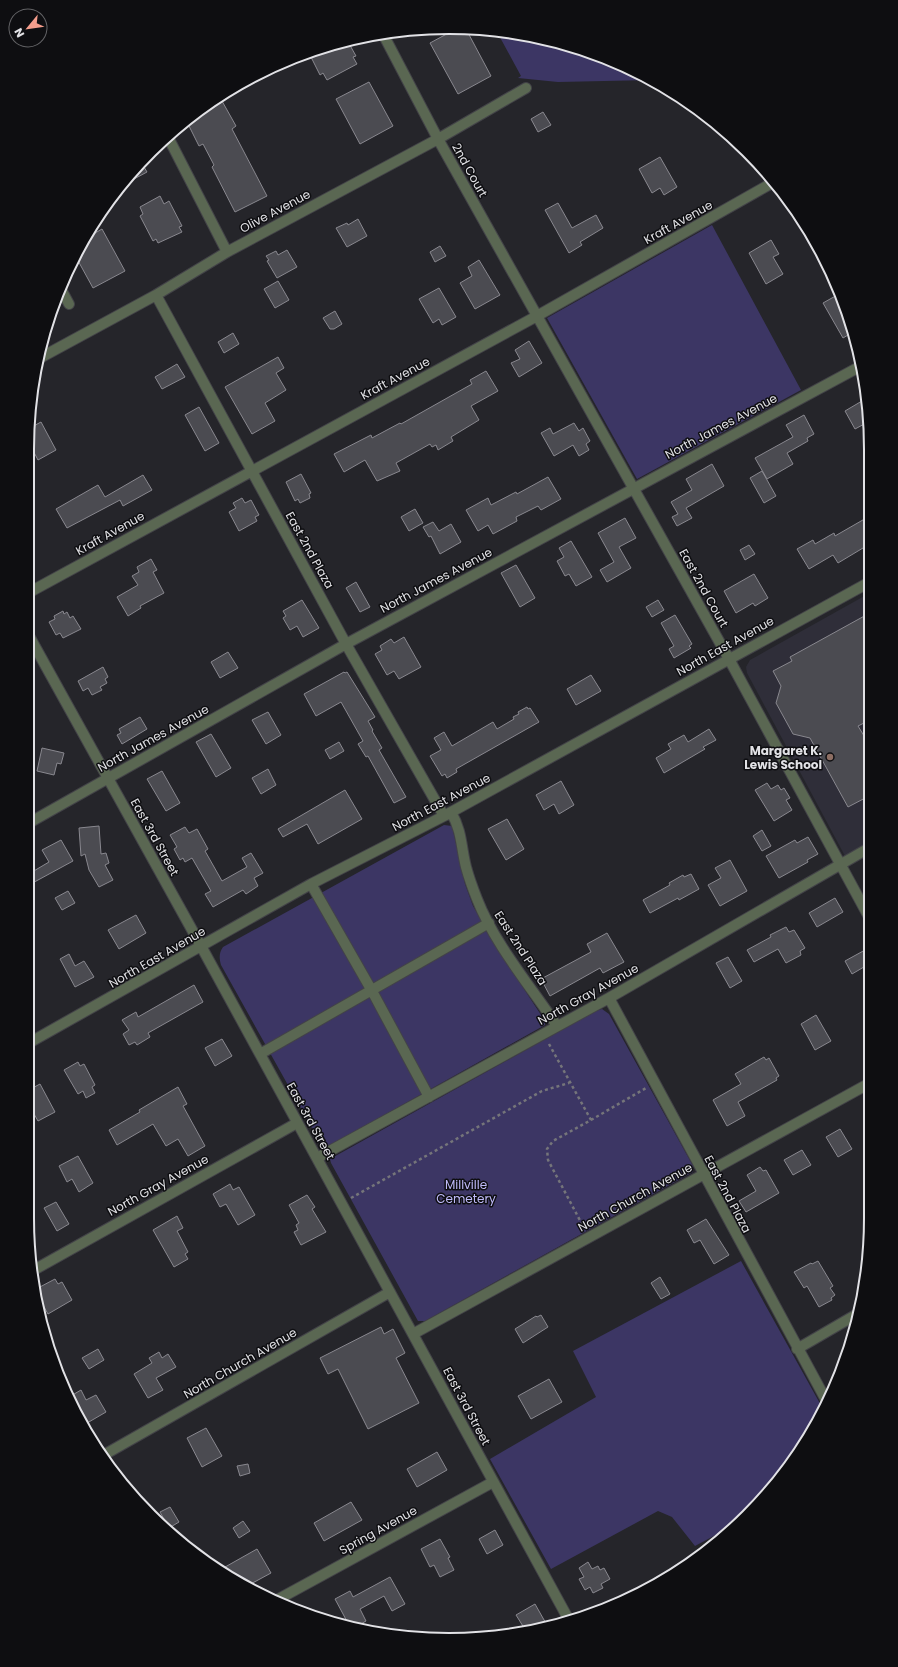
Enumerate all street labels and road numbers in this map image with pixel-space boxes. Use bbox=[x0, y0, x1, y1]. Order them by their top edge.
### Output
street label: 2nd Court bbox=[448, 140, 492, 200]
street label: Olive Avenue bbox=[237, 185, 313, 237]
street label: Kraft Avenue bbox=[640, 196, 716, 248]
street label: Kraft Avenue bbox=[357, 353, 433, 403]
street label: North James Avenue bbox=[662, 389, 780, 463]
street label: Kraft Avenue bbox=[72, 507, 148, 559]
street label: East 2nd Plaza bbox=[282, 508, 338, 592]
street label: North James Avenue bbox=[377, 543, 495, 617]
street label: East 2nd Court bbox=[675, 546, 733, 630]
street label: North East Avenue bbox=[673, 612, 777, 680]
street label: North James Avenue bbox=[94, 700, 212, 776]
street label: North East Avenue bbox=[389, 769, 493, 835]
street label: East 3rd Street bbox=[127, 795, 183, 879]
street label: East 2nd Plaza bbox=[491, 907, 551, 989]
street label: North East Avenue bbox=[106, 922, 208, 992]
street label: North Gray Avenue bbox=[535, 959, 641, 1029]
street label: East 3rd Street bbox=[283, 1079, 339, 1163]
street label: North Gray Avenue bbox=[105, 1150, 211, 1220]
street label: East 2nd Plaza bbox=[700, 1152, 756, 1236]
street label: North Church Avenue bbox=[575, 1158, 695, 1236]
street label: North Church Avenue bbox=[180, 1324, 300, 1402]
street label: East 3rd Street bbox=[439, 1364, 495, 1448]
street label: Spring Avenue bbox=[336, 1502, 420, 1558]

